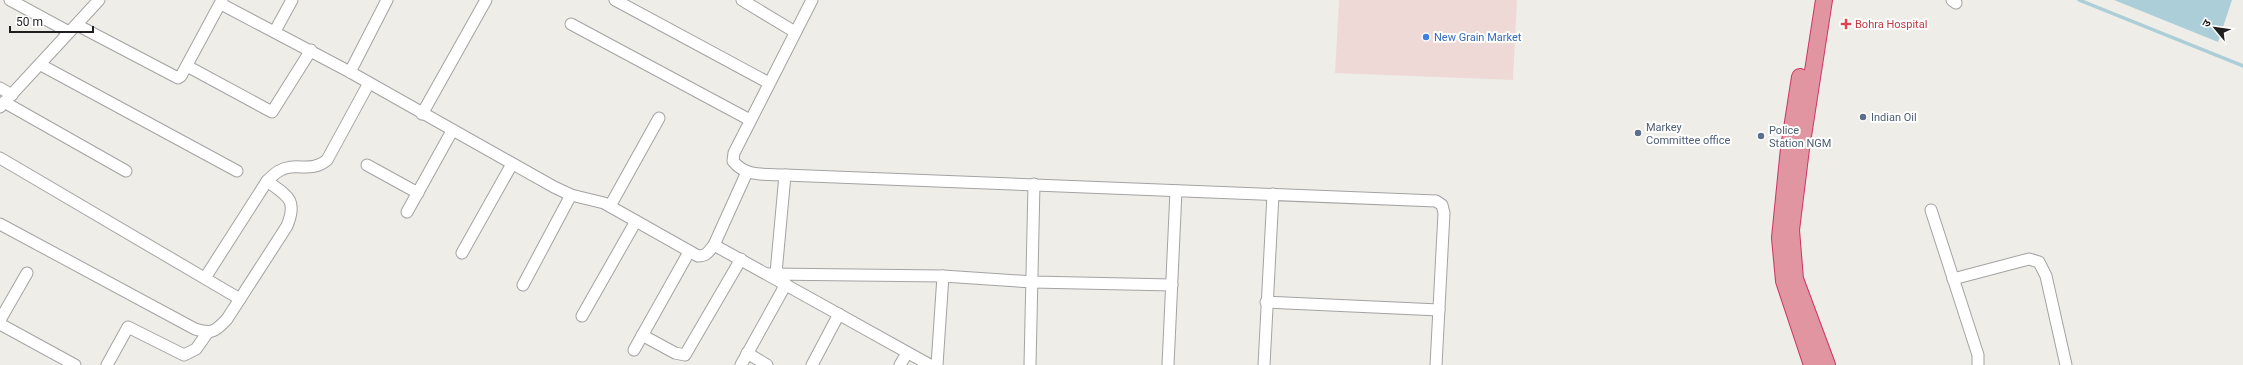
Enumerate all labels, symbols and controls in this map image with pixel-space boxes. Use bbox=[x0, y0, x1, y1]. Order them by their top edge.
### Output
scale bar bbox=[10, 8, 93, 34]
north arrow bbox=[2195, 8, 2235, 48]
text: 50 m bbox=[16, 15, 43, 29]
text: उ bbox=[2199, 17, 2214, 29]
marker: Bohra Hospital bbox=[1840, 18, 1852, 30]
place label: Bohra Hospital bbox=[1855, 18, 1927, 31]
place label: New Grain Market bbox=[1434, 31, 1522, 44]
marker: New Grain Market bbox=[1421, 32, 1431, 42]
place label: Indian Oil bbox=[1871, 111, 1917, 124]
marker: Indian Oil bbox=[1858, 112, 1868, 122]
place label: Markey Committee office bbox=[1646, 121, 1730, 147]
place label: Police Station NGM bbox=[1769, 124, 1831, 150]
marker: Markey Committee office bbox=[1633, 128, 1643, 138]
marker: Police Station NGM bbox=[1756, 131, 1766, 141]

